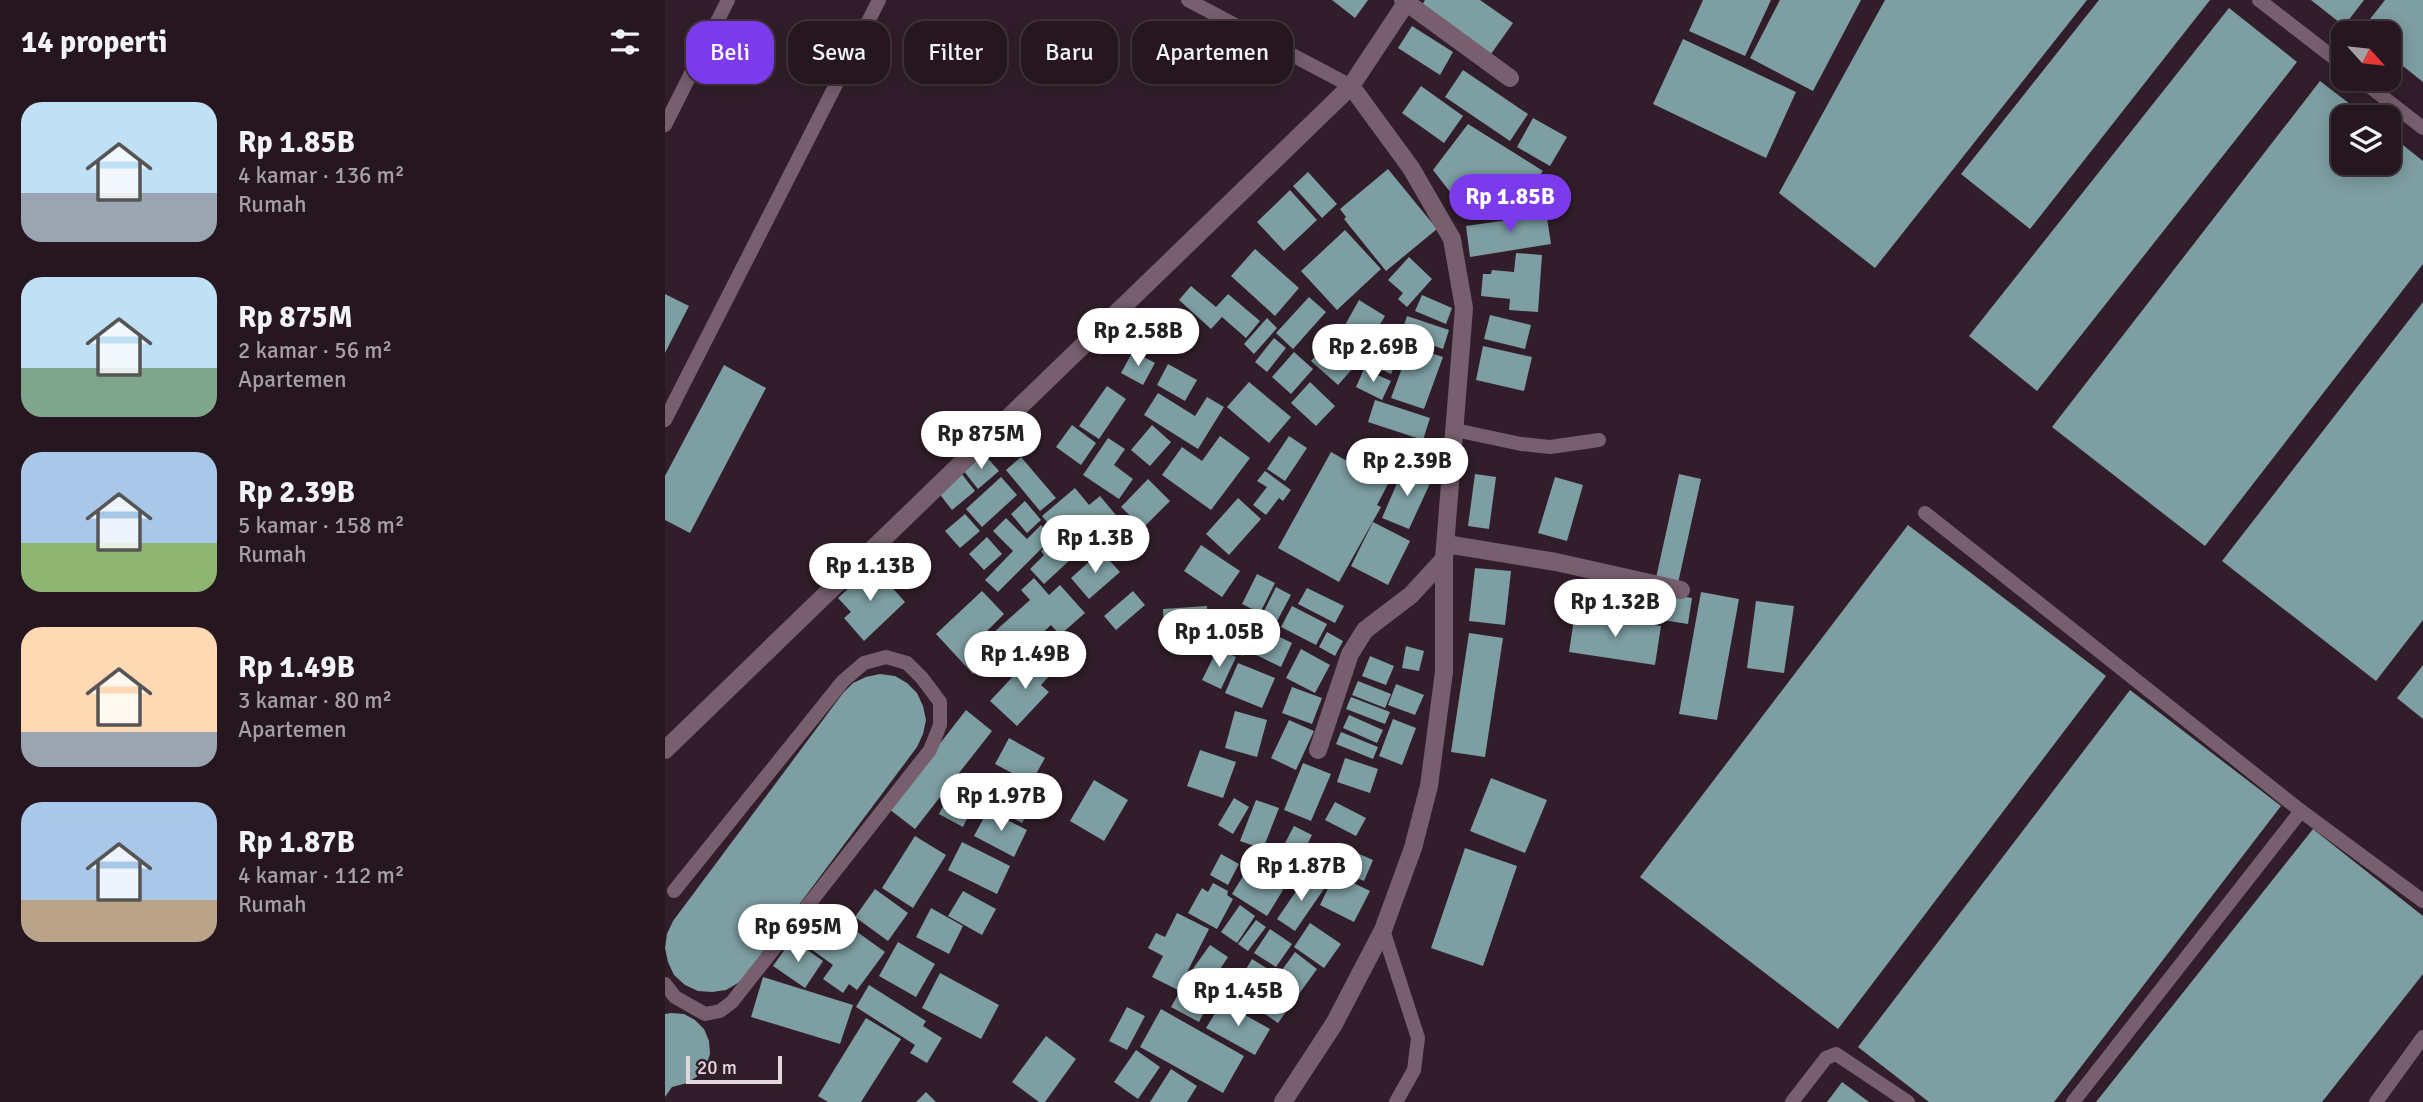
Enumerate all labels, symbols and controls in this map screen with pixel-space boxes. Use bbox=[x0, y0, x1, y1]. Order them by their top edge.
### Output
chip: Beli bbox=[686, 21, 774, 84]
chip: Sewa bbox=[788, 21, 890, 84]
chip: Filter bbox=[904, 21, 1007, 84]
chip: Baru bbox=[1021, 21, 1118, 84]
chip: Apartemen bbox=[1132, 21, 1293, 84]
north arrow bbox=[2331, 21, 2401, 91]
map controls bbox=[2331, 21, 2401, 175]
icon: filters bbox=[606, 23, 644, 61]
text: 14 properti bbox=[21, 24, 168, 61]
button: layers bbox=[2331, 105, 2401, 175]
text: Rp 1.85B bbox=[238, 124, 355, 161]
icon: home bbox=[77, 130, 161, 214]
text: 4 kamar · 136 m² bbox=[238, 161, 405, 190]
pin: Rp 1.85B bbox=[1438, 174, 1582, 234]
text: Rp 1.85B bbox=[1465, 182, 1555, 211]
text: Rumah bbox=[238, 190, 306, 219]
text: Rp 875M bbox=[238, 299, 353, 336]
icon: home bbox=[77, 305, 161, 389]
pin: Rp 2.58B bbox=[1066, 308, 1210, 368]
text: Rp 2.58B bbox=[1093, 316, 1183, 345]
pin: Rp 2.69B bbox=[1301, 324, 1445, 384]
text: Rp 2.69B bbox=[1328, 332, 1418, 361]
text: 2 kamar · 56 m² bbox=[238, 336, 392, 365]
text: Apartemen bbox=[238, 365, 347, 394]
pin: Rp 875M bbox=[916, 412, 1046, 471]
text: Rp 875M bbox=[937, 419, 1025, 448]
pin: Rp 2.39B bbox=[1335, 438, 1479, 498]
text: Rp 2.39B bbox=[1362, 446, 1452, 475]
text: Rp 2.39B bbox=[238, 474, 355, 511]
icon: home bbox=[77, 480, 161, 564]
text: 5 kamar · 158 m² bbox=[238, 511, 405, 540]
pin: Rp 1.3B bbox=[1030, 516, 1160, 575]
text: Rp 1.3B bbox=[1056, 523, 1134, 552]
text: Rumah bbox=[238, 540, 306, 569]
pin: Rp 1.13B bbox=[798, 544, 942, 603]
text: Rp 1.13B bbox=[825, 551, 915, 580]
pin: Rp 1.32B bbox=[1543, 580, 1687, 639]
text: Rp 1.32B bbox=[1570, 587, 1660, 616]
pin: Rp 1.05B bbox=[1147, 610, 1291, 669]
text: Rp 1.05B bbox=[1174, 617, 1264, 646]
pin: Rp 1.49B bbox=[953, 632, 1097, 691]
text: Rp 1.49B bbox=[980, 639, 1070, 668]
text: Rp 1.49B bbox=[238, 649, 355, 686]
icon: home bbox=[77, 655, 161, 739]
text: 3 kamar · 80 m² bbox=[238, 686, 392, 715]
text: Apartemen bbox=[238, 715, 347, 744]
pin: Rp 1.97B bbox=[929, 774, 1073, 833]
text: Rp 1.97B bbox=[956, 781, 1046, 810]
text: Rp 1.87B bbox=[238, 824, 355, 861]
icon: home bbox=[77, 830, 161, 914]
pin: Rp 1.87B bbox=[1229, 844, 1373, 903]
text: Rp 1.87B bbox=[1256, 851, 1346, 880]
text: 4 kamar · 112 m² bbox=[238, 861, 405, 890]
text: Rumah bbox=[238, 890, 306, 919]
pin: Rp 695M bbox=[733, 904, 863, 964]
text: Rp 695M bbox=[754, 912, 842, 941]
pin: Rp 1.45B bbox=[1166, 968, 1310, 1028]
text: Rp 1.45B bbox=[1193, 976, 1283, 1005]
scale bar bbox=[686, 1053, 782, 1085]
text: 20 m bbox=[697, 1056, 737, 1080]

